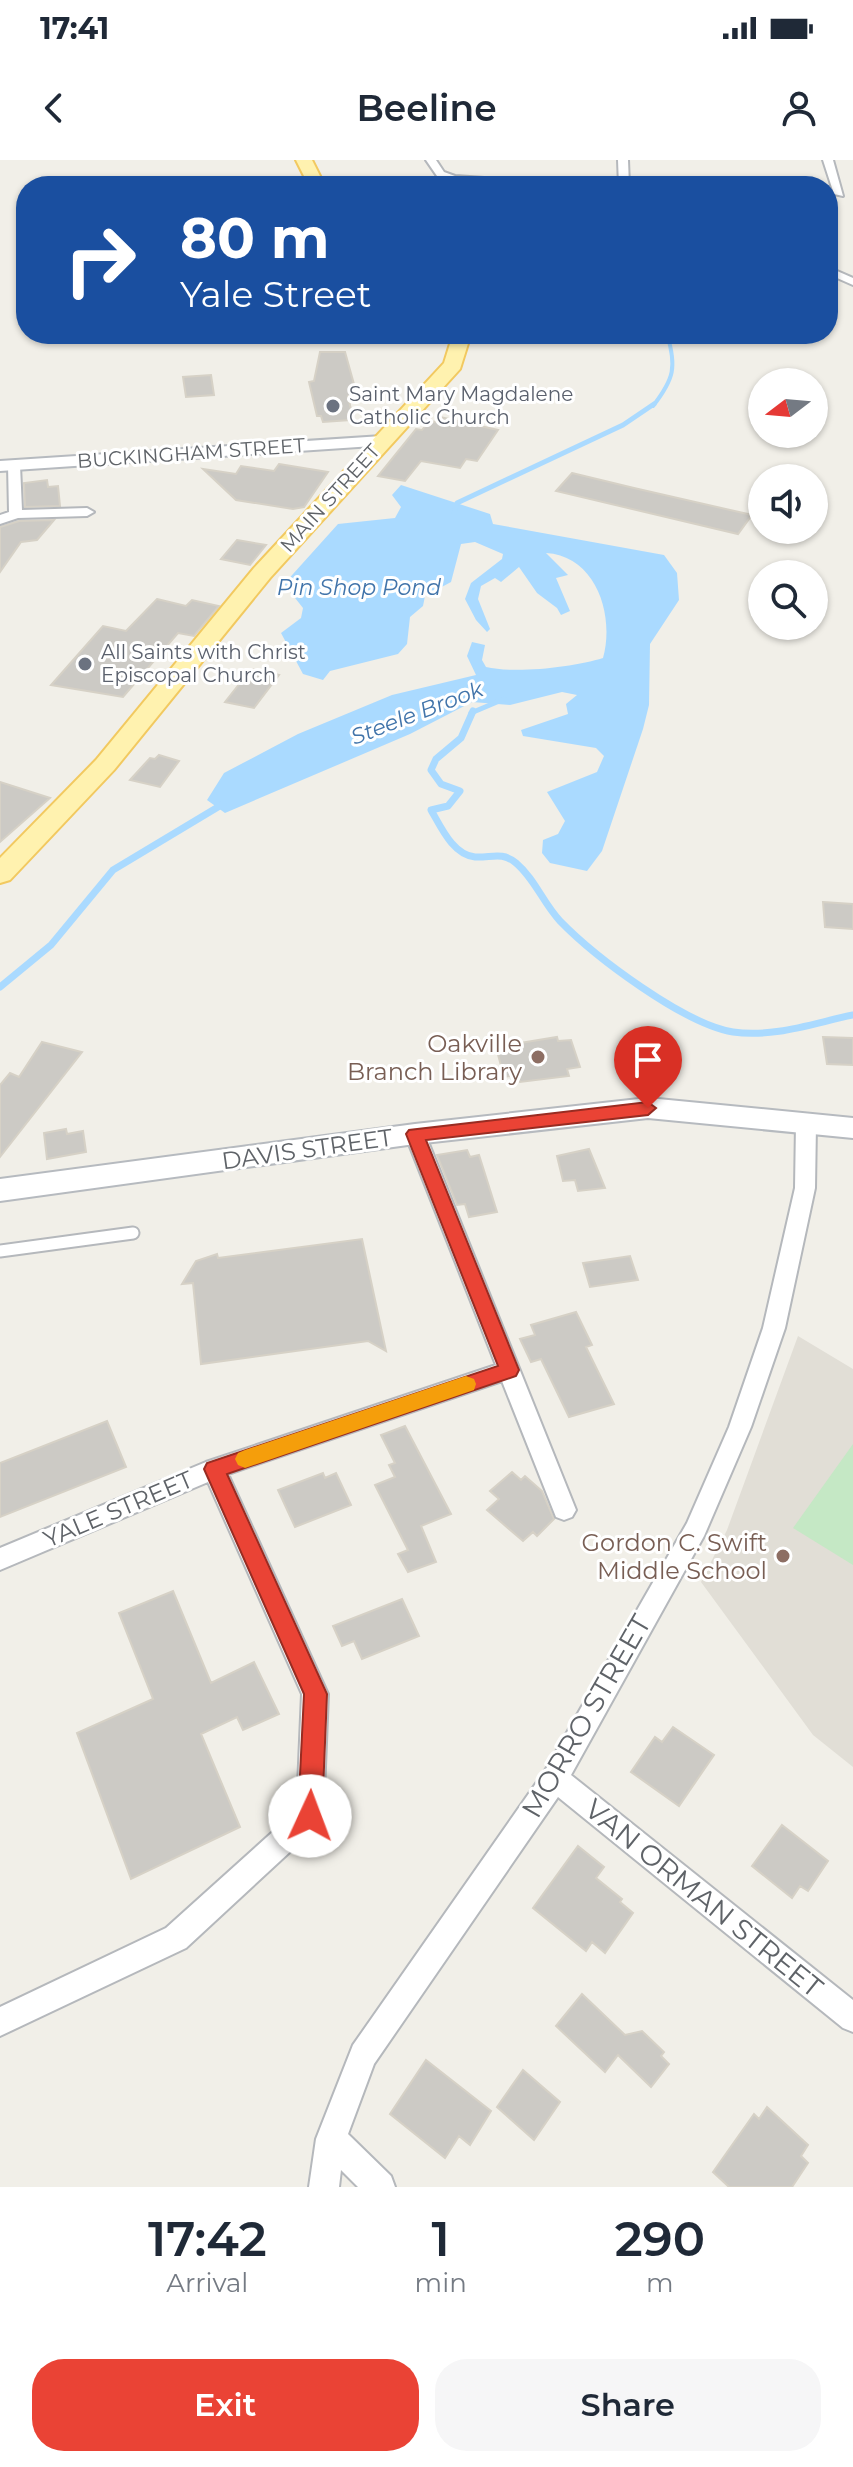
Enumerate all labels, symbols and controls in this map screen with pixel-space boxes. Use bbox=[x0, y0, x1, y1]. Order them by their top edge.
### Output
text: 17:41 bbox=[40, 10, 109, 47]
icon: back bbox=[32, 86, 76, 130]
text: Beeline bbox=[356, 86, 497, 130]
icon: person bbox=[777, 86, 821, 130]
text: 80 m bbox=[180, 204, 330, 272]
icon: right bbox=[48, 208, 152, 312]
text: Yale Street bbox=[180, 272, 371, 316]
north arrow bbox=[748, 368, 828, 448]
map controls bbox=[748, 368, 828, 640]
place label: Saint Mary Magdalene Catholic Church bbox=[349, 382, 573, 429]
marker: Saint Mary Magdalene Catholic Church bbox=[324, 397, 342, 415]
street label: BUCKINGHAM STREET bbox=[76, 433, 306, 473]
street label: MAIN STREET bbox=[275, 439, 385, 557]
button: sound bbox=[748, 464, 828, 544]
button: search bbox=[748, 560, 828, 640]
water label: Pin Shop Pond bbox=[277, 574, 441, 601]
place label: All Saints with Christ Episcopal Church bbox=[101, 640, 306, 687]
marker: All Saints with Christ Episcopal Church bbox=[76, 655, 94, 673]
water label: Steele Brook bbox=[347, 675, 488, 751]
pin bbox=[614, 1026, 682, 1108]
place label: Oakville Branch Library bbox=[347, 1029, 522, 1086]
icon: arrive bbox=[626, 1038, 670, 1082]
marker: Oakville Branch Library bbox=[529, 1048, 547, 1066]
street label: DAVIS STREET bbox=[220, 1123, 394, 1175]
street label: YALE STREET bbox=[39, 1464, 197, 1553]
place label: Gordon C. Swift Middle School bbox=[582, 1528, 767, 1585]
marker: Gordon C. Swift Middle School bbox=[774, 1547, 792, 1565]
street label: MORRO STREET bbox=[514, 1609, 658, 1823]
position arrow bbox=[268, 1774, 352, 1858]
street label: VAN ORMAN STREET bbox=[578, 1792, 830, 2004]
text: 17:42 bbox=[148, 2210, 267, 2268]
text: 1 bbox=[432, 2210, 450, 2268]
text: 290 bbox=[615, 2210, 705, 2268]
text: Arrival bbox=[166, 2267, 248, 2299]
text: min bbox=[415, 2267, 467, 2299]
text: m bbox=[646, 2267, 674, 2299]
button: Exit bbox=[32, 2359, 419, 2451]
button: Share bbox=[435, 2359, 821, 2451]

